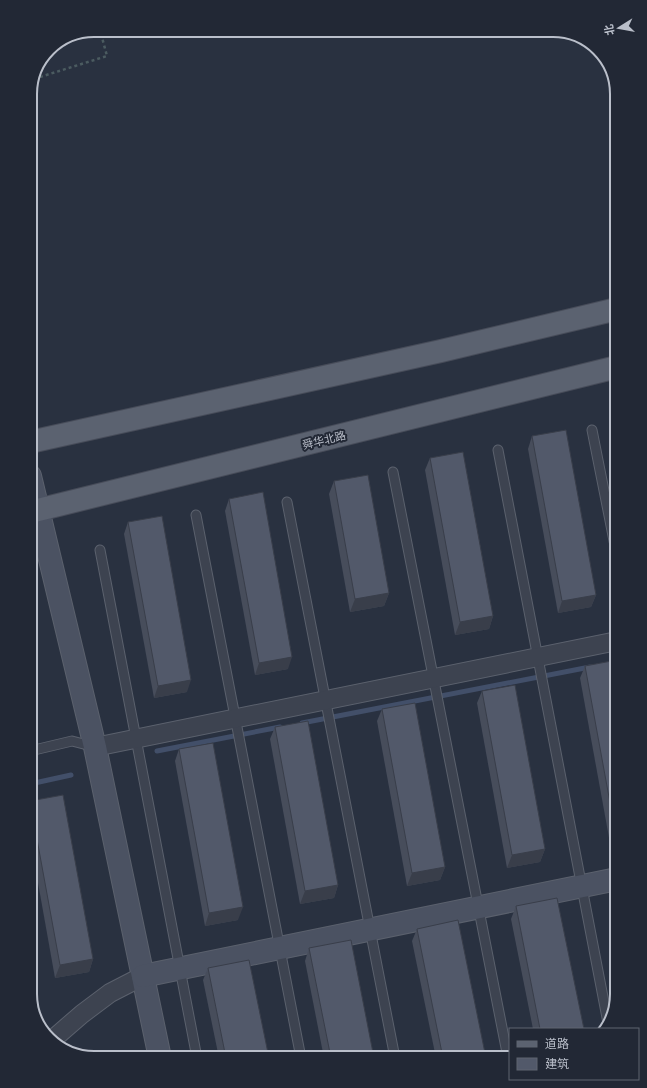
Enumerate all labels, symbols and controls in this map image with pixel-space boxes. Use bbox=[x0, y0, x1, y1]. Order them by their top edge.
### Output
north arrow bbox=[599, 8, 639, 48]
text: 北 bbox=[601, 23, 617, 37]
street label: 舜华北路 bbox=[301, 428, 347, 452]
legend bbox=[509, 1028, 639, 1080]
text: 道路 bbox=[545, 1036, 569, 1051]
text: 建筑 bbox=[545, 1056, 569, 1071]

